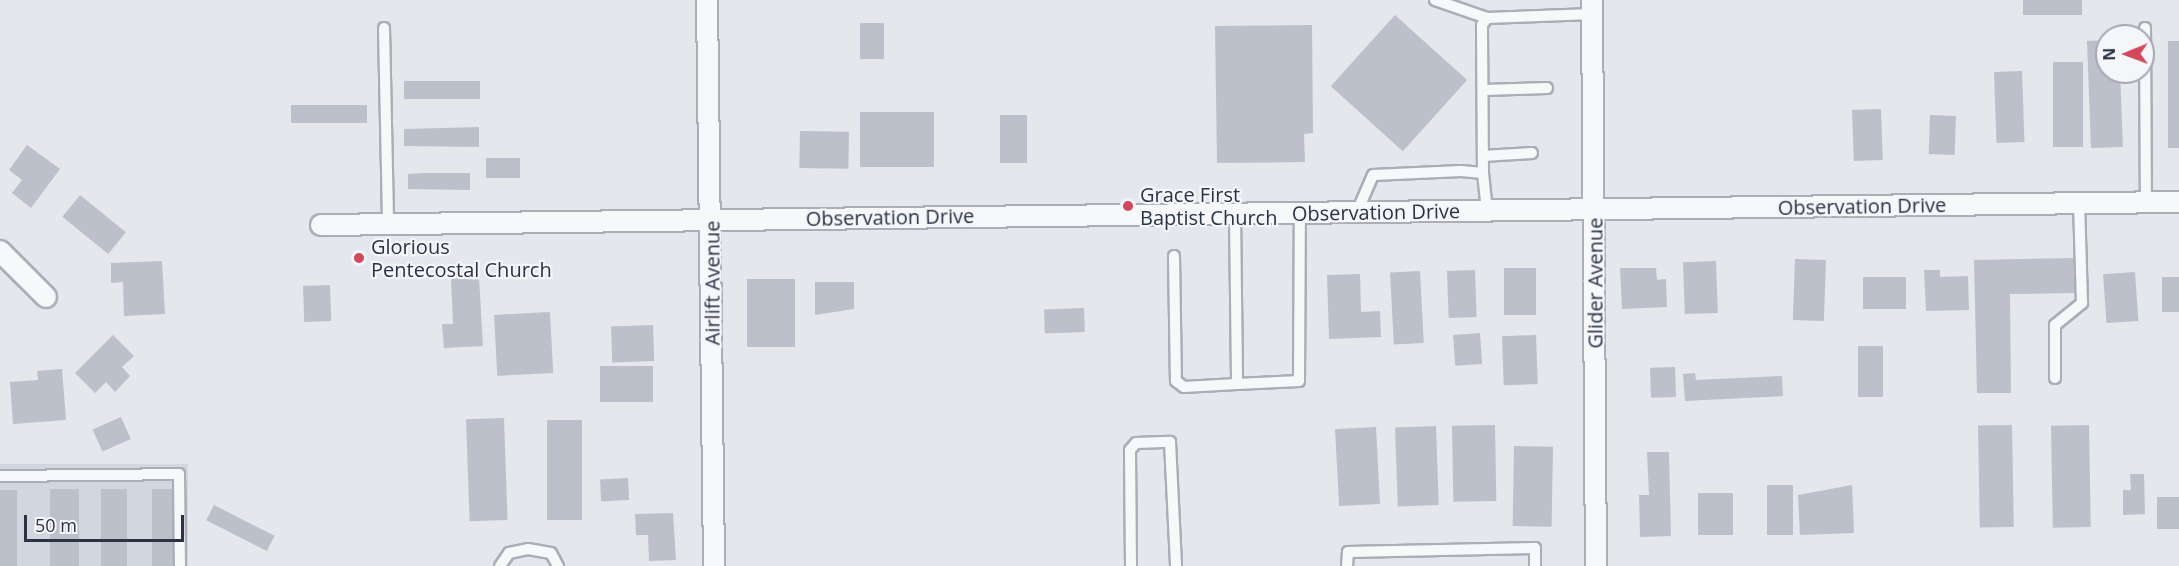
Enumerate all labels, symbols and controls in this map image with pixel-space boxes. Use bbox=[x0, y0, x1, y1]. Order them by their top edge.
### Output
north arrow bbox=[2095, 24, 2155, 84]
text: N bbox=[2098, 48, 2120, 61]
place label: Grace First Baptist Church bbox=[1140, 183, 1277, 230]
street label: Observation Drive bbox=[1778, 193, 1946, 219]
marker: Grace First Baptist Church bbox=[1121, 199, 1135, 213]
street label: Observation Drive bbox=[1292, 199, 1460, 225]
street label: Observation Drive bbox=[806, 204, 974, 230]
street label: Glider Avenue bbox=[1583, 217, 1607, 349]
street label: Airlift Avenue bbox=[700, 221, 724, 345]
place label: Glorious Pentecostal Church bbox=[371, 234, 552, 281]
marker: Glorious Pentecostal Church bbox=[352, 251, 366, 265]
scale bar bbox=[27, 503, 188, 541]
text: 50 m bbox=[35, 513, 77, 537]

